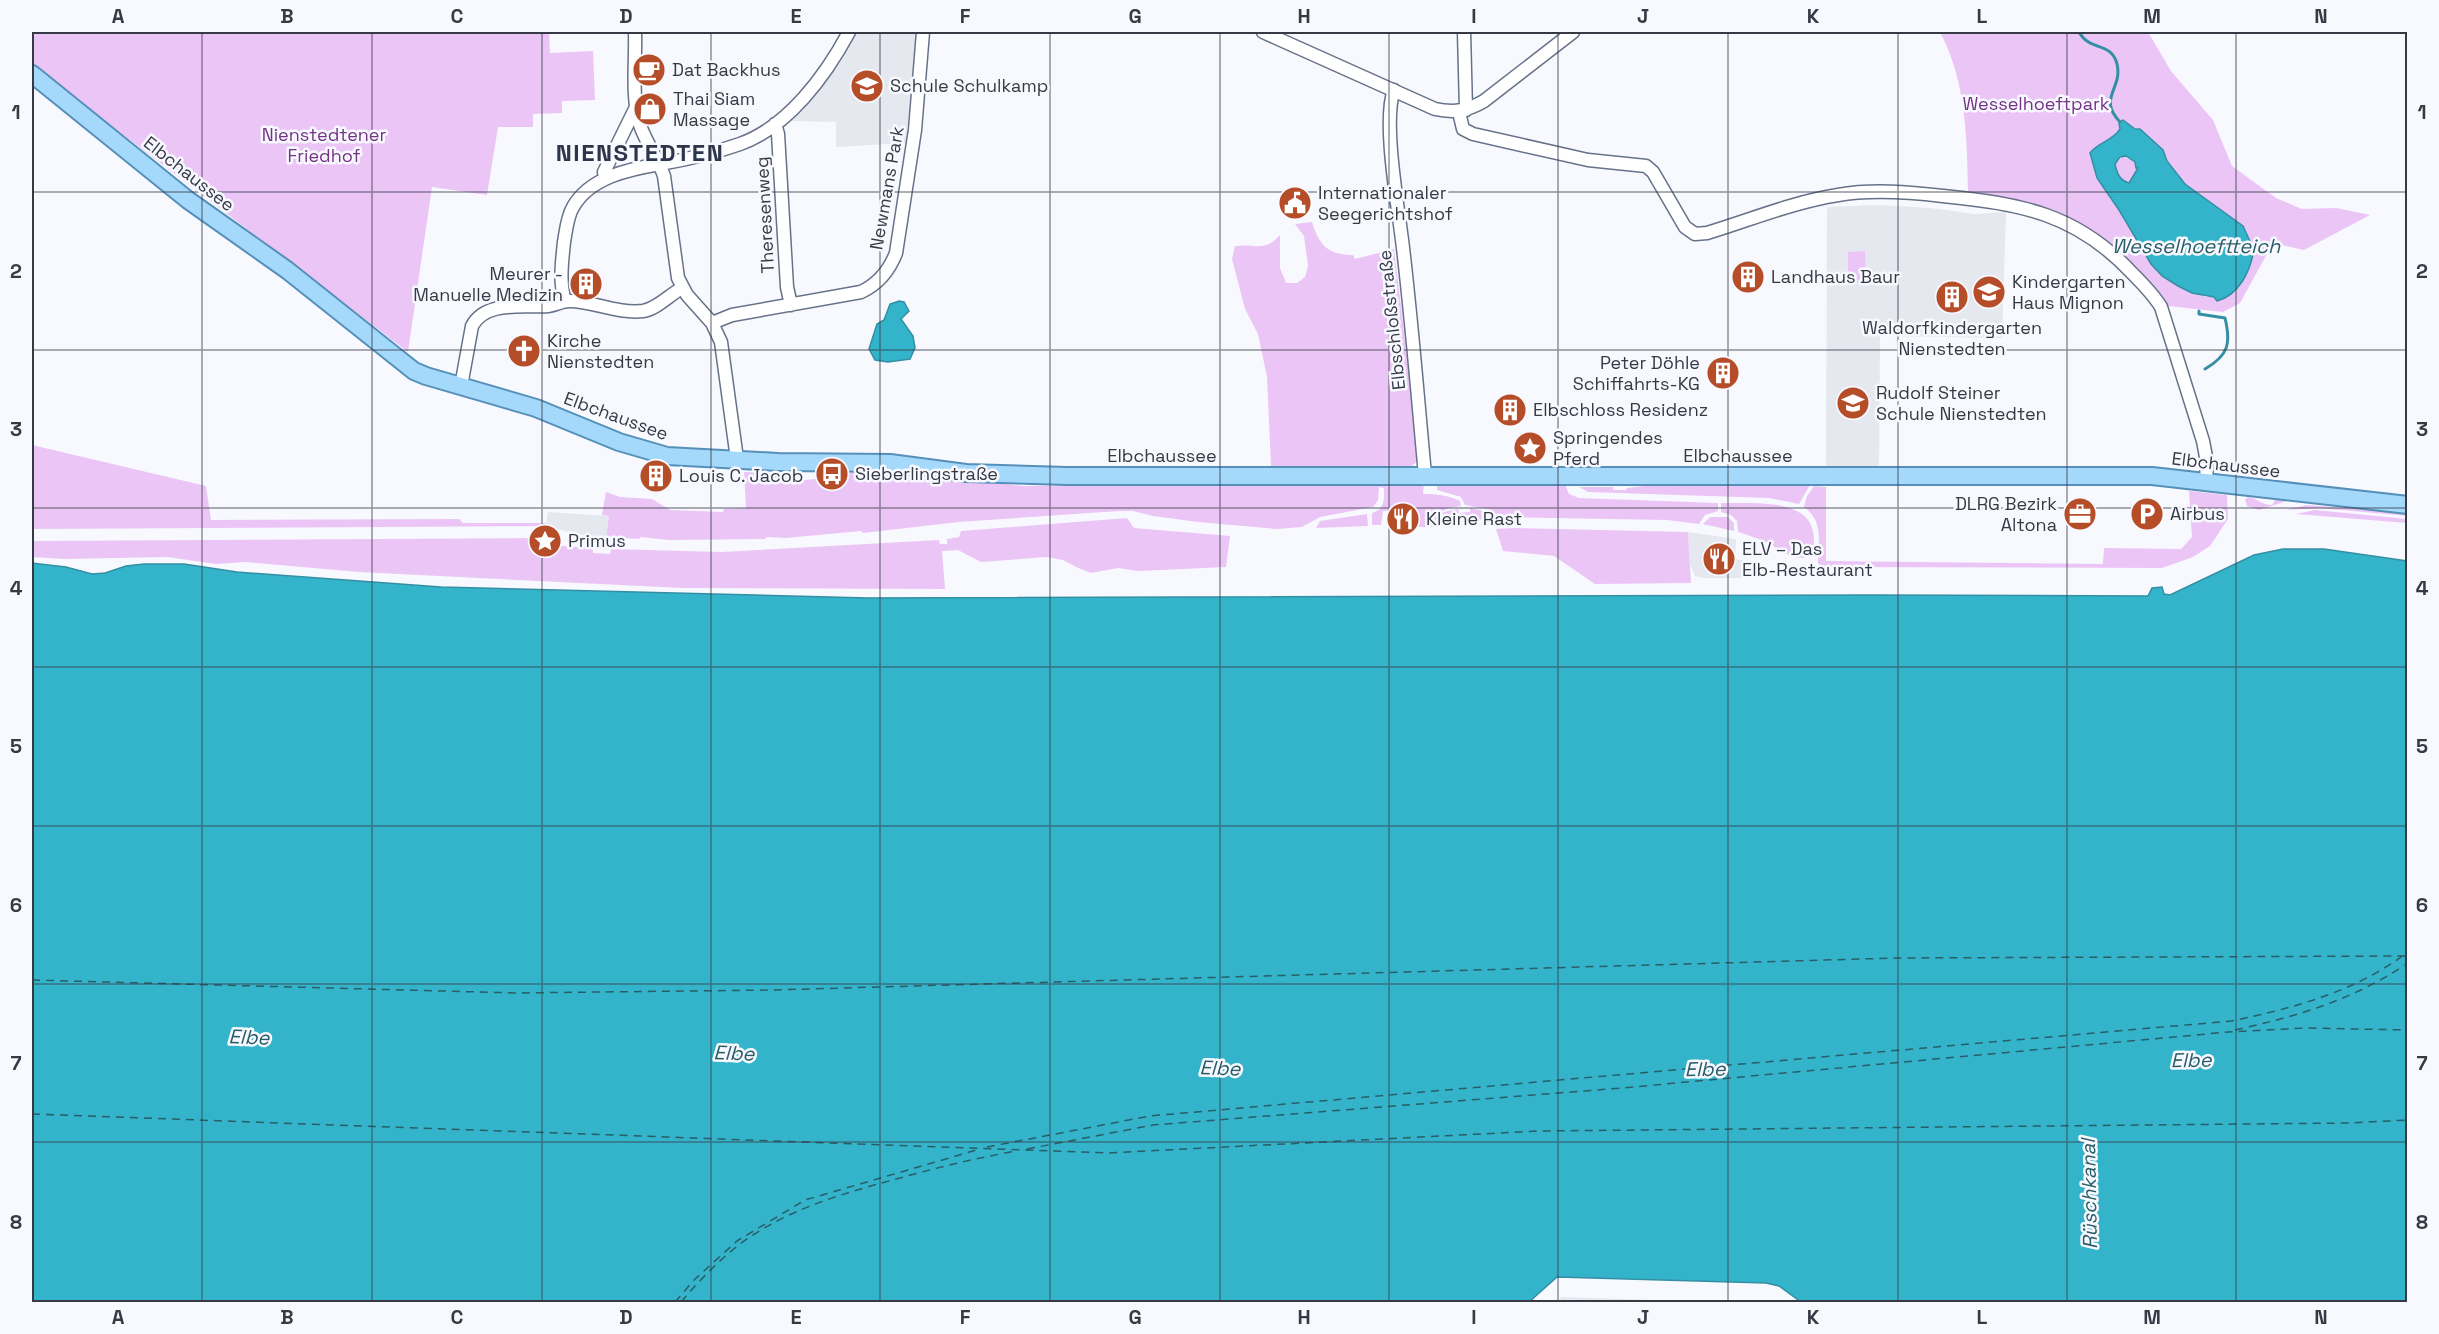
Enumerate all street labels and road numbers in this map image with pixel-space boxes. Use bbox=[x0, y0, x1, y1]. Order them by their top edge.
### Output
street label: Newmans Park bbox=[864, 124, 909, 252]
street label: Elbchaussee bbox=[139, 131, 239, 216]
street label: Theresenweg bbox=[750, 156, 779, 274]
street label: Elbschloßstraße bbox=[1373, 249, 1410, 391]
street label: Elbchaussee bbox=[561, 386, 671, 445]
street label: Elbchaussee bbox=[1107, 444, 1217, 467]
street label: Elbchaussee bbox=[1683, 444, 1793, 467]
street label: Elbchaussee bbox=[2170, 446, 2282, 483]

